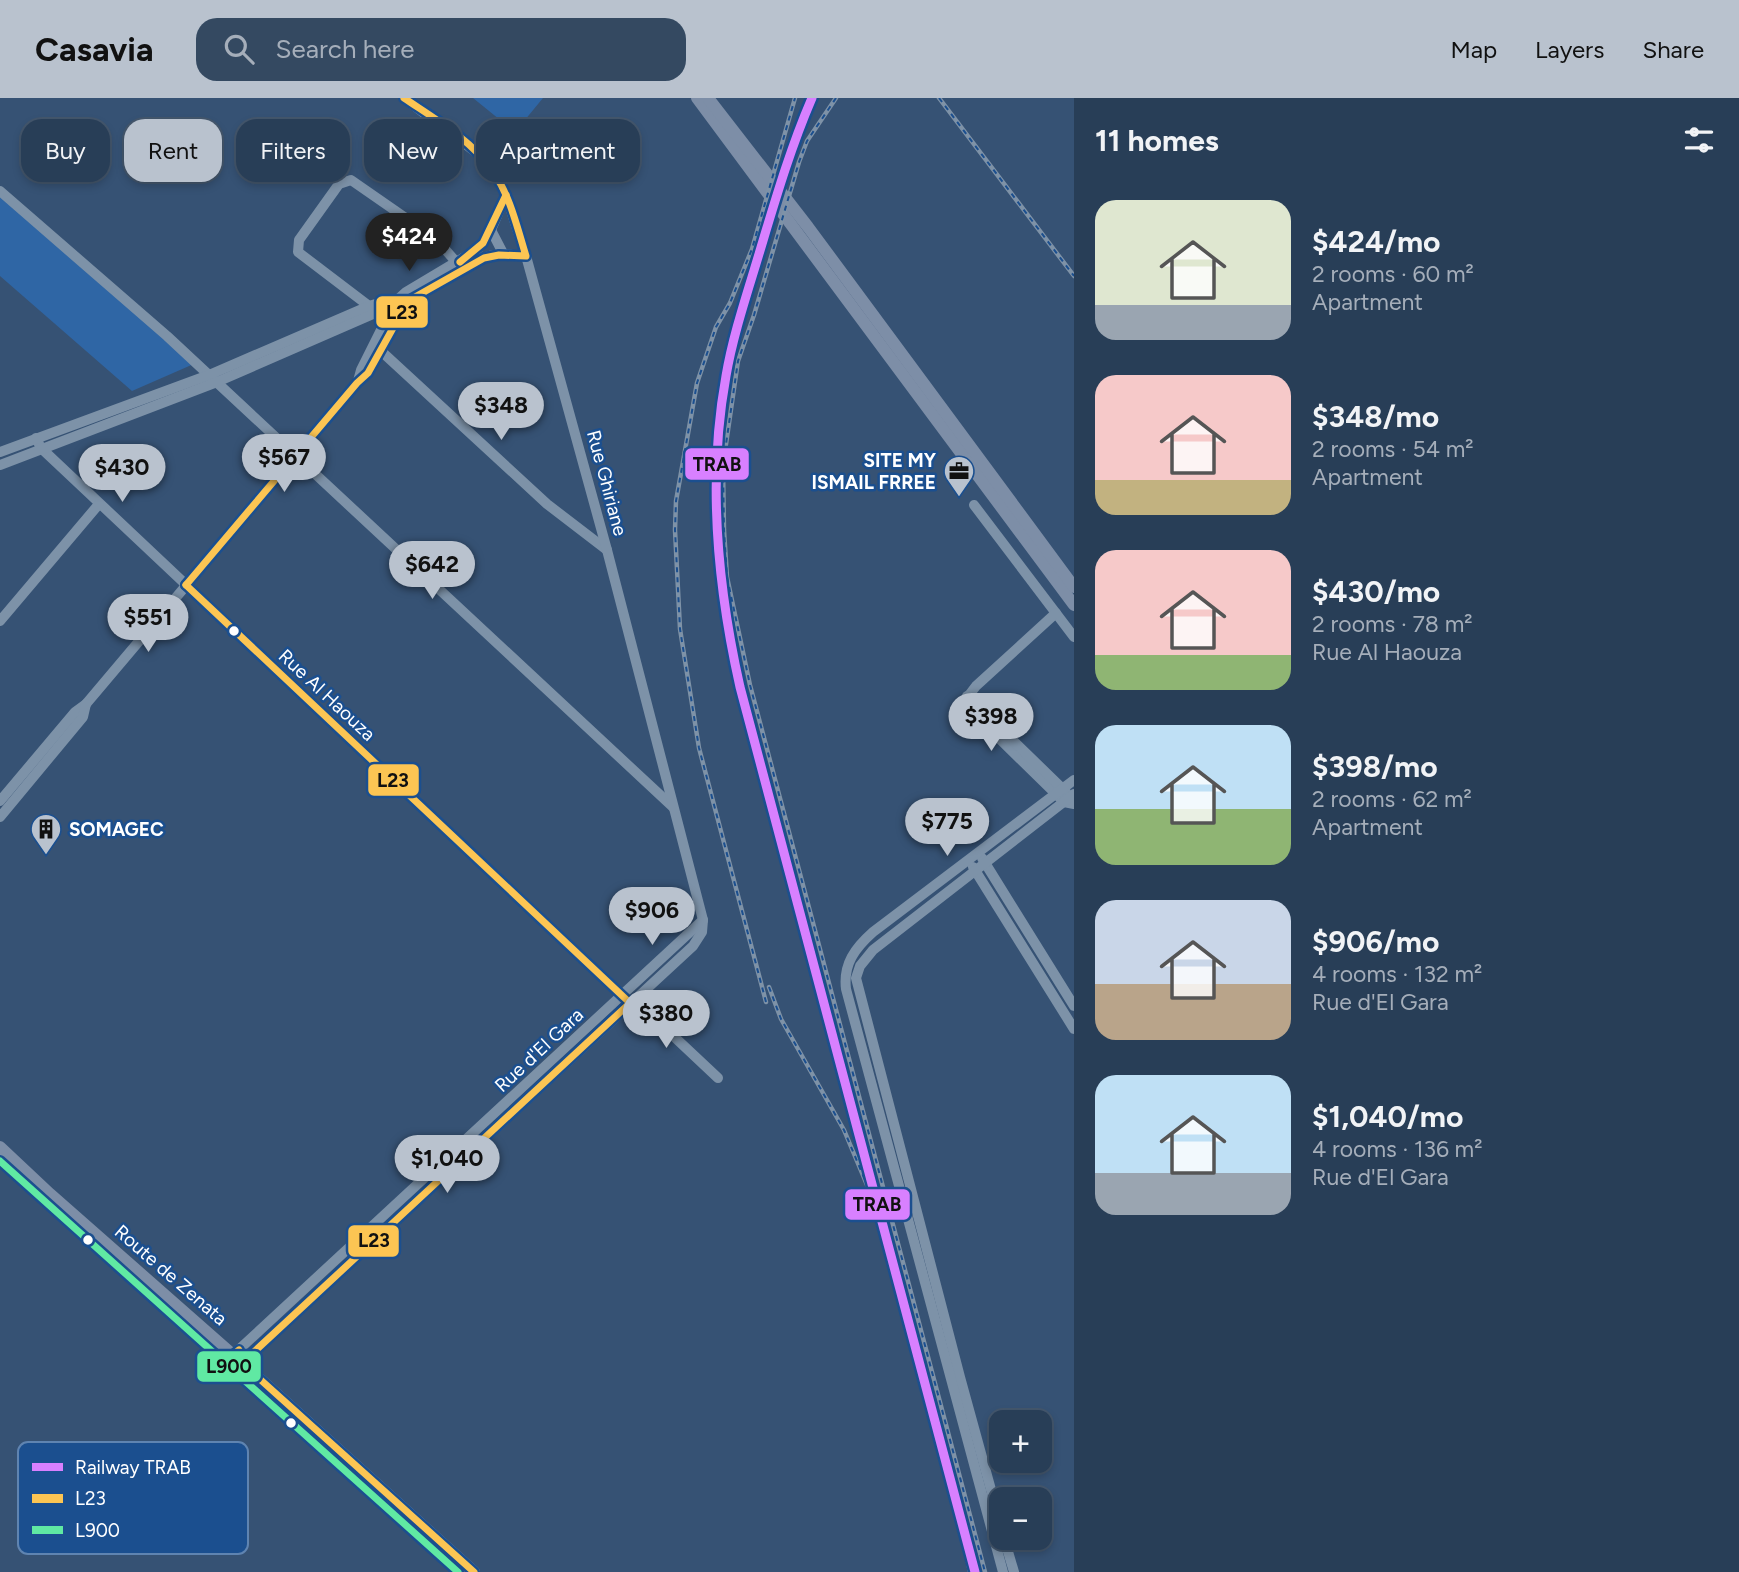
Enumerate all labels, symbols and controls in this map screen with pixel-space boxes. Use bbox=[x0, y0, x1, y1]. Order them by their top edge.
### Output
search box bbox=[196, 18, 686, 81]
text: Casavia bbox=[35, 30, 154, 69]
icon: search bbox=[220, 30, 258, 68]
text: Search here bbox=[276, 33, 415, 65]
text: Map bbox=[1450, 35, 1497, 64]
text: Layers bbox=[1535, 35, 1604, 64]
text: Share bbox=[1642, 35, 1704, 64]
chip: Buy bbox=[21, 119, 110, 182]
chip: Rent bbox=[124, 119, 222, 182]
chip: Filters bbox=[236, 119, 350, 182]
chip: New bbox=[364, 119, 462, 182]
chip: Apartment bbox=[476, 119, 640, 182]
icon: filters bbox=[1680, 121, 1718, 159]
text: 11 homes bbox=[1095, 122, 1219, 159]
pin: $424 bbox=[368, 214, 450, 273]
text: $424 bbox=[381, 222, 437, 250]
text: $424/mo bbox=[1312, 223, 1441, 260]
icon: home bbox=[1151, 228, 1235, 312]
text: 2 rooms · 60 m² bbox=[1312, 260, 1474, 288]
text: Apartment bbox=[1312, 288, 1423, 316]
line badge: L23 bbox=[375, 295, 429, 329]
text: L23 bbox=[386, 301, 418, 324]
pin: $348 bbox=[460, 382, 542, 442]
text: $348 bbox=[474, 391, 528, 419]
text: $348/mo bbox=[1312, 398, 1439, 435]
icon: home bbox=[1151, 403, 1235, 487]
street label: Rue Ghiriane bbox=[582, 428, 632, 538]
pin: $567 bbox=[243, 434, 325, 494]
text: 2 rooms · 54 m² bbox=[1312, 435, 1474, 463]
text: $567 bbox=[258, 443, 310, 471]
pin: $430 bbox=[81, 444, 163, 504]
line badge: TRAB bbox=[684, 447, 750, 481]
place label: SITE MY ISMAIL FRREE bbox=[811, 449, 937, 494]
text: $430 bbox=[95, 453, 150, 481]
text: TRAB bbox=[693, 453, 741, 476]
office icon: SITE MY ISMAIL FRREE bbox=[942, 454, 976, 498]
text: Apartment bbox=[1312, 463, 1423, 491]
pin: $642 bbox=[391, 542, 473, 601]
text: $642 bbox=[405, 550, 459, 578]
text: $430/mo bbox=[1312, 573, 1440, 610]
icon: home bbox=[1151, 578, 1235, 662]
pin: $551 bbox=[107, 594, 189, 654]
text: $551 bbox=[123, 603, 173, 631]
text: 2 rooms · 78 m² bbox=[1312, 610, 1473, 638]
unlabelled marker bbox=[227, 624, 241, 638]
text: Rue Al Haouza bbox=[1312, 638, 1462, 666]
street label: Rue Al Haouza bbox=[274, 644, 380, 746]
pin: $398 bbox=[950, 694, 1032, 753]
text: $398 bbox=[965, 702, 1017, 730]
text: $398/mo bbox=[1312, 748, 1438, 785]
icon: home bbox=[1151, 753, 1235, 837]
line badge: L23 bbox=[367, 763, 420, 797]
text: L23 bbox=[377, 769, 409, 792]
text: 2 rooms · 62 m² bbox=[1312, 785, 1472, 813]
pin: $775 bbox=[906, 798, 988, 858]
text: $775 bbox=[921, 807, 973, 835]
building icon: SOMAGEC bbox=[29, 812, 63, 856]
text: Apartment bbox=[1312, 813, 1423, 841]
place label: SOMAGEC bbox=[69, 818, 164, 841]
pin: $906 bbox=[611, 888, 693, 947]
text: $906 bbox=[625, 896, 679, 924]
text: $906/mo bbox=[1312, 923, 1439, 960]
icon: home bbox=[1151, 928, 1235, 1012]
text: 4 rooms · 132 m² bbox=[1312, 960, 1482, 988]
text: Rue d'El Gara bbox=[1312, 988, 1449, 1016]
pin: $380 bbox=[625, 990, 707, 1050]
text: $380 bbox=[639, 999, 693, 1027]
street label: Rue d'El Gara bbox=[490, 1003, 588, 1097]
text: $1,040/mo bbox=[1312, 1098, 1463, 1135]
icon: home bbox=[1151, 1103, 1235, 1187]
text: 4 rooms · 136 m² bbox=[1312, 1135, 1483, 1163]
pin: $1,040 bbox=[390, 1136, 504, 1195]
text: $1,040 bbox=[411, 1144, 483, 1172]
text: Rue d'El Gara bbox=[1312, 1163, 1449, 1191]
line badge: TRAB bbox=[844, 1188, 911, 1221]
text: TRAB bbox=[853, 1193, 901, 1216]
street label: Route de Zenata bbox=[110, 1220, 232, 1330]
line badge: L23 bbox=[347, 1224, 400, 1258]
text: L23 bbox=[358, 1229, 390, 1252]
unlabelled marker bbox=[81, 1233, 95, 1247]
line badge: L900 bbox=[196, 1350, 262, 1383]
text: L900 bbox=[206, 1355, 252, 1378]
map controls bbox=[989, 1410, 1052, 1550]
button: + bbox=[989, 1410, 1052, 1473]
unlabelled marker bbox=[284, 1416, 298, 1430]
legend bbox=[18, 1442, 248, 1554]
text: Railway TRAB bbox=[75, 1456, 191, 1479]
text: L23 bbox=[75, 1487, 106, 1510]
button: − bbox=[989, 1487, 1052, 1550]
text: L900 bbox=[75, 1519, 120, 1542]

